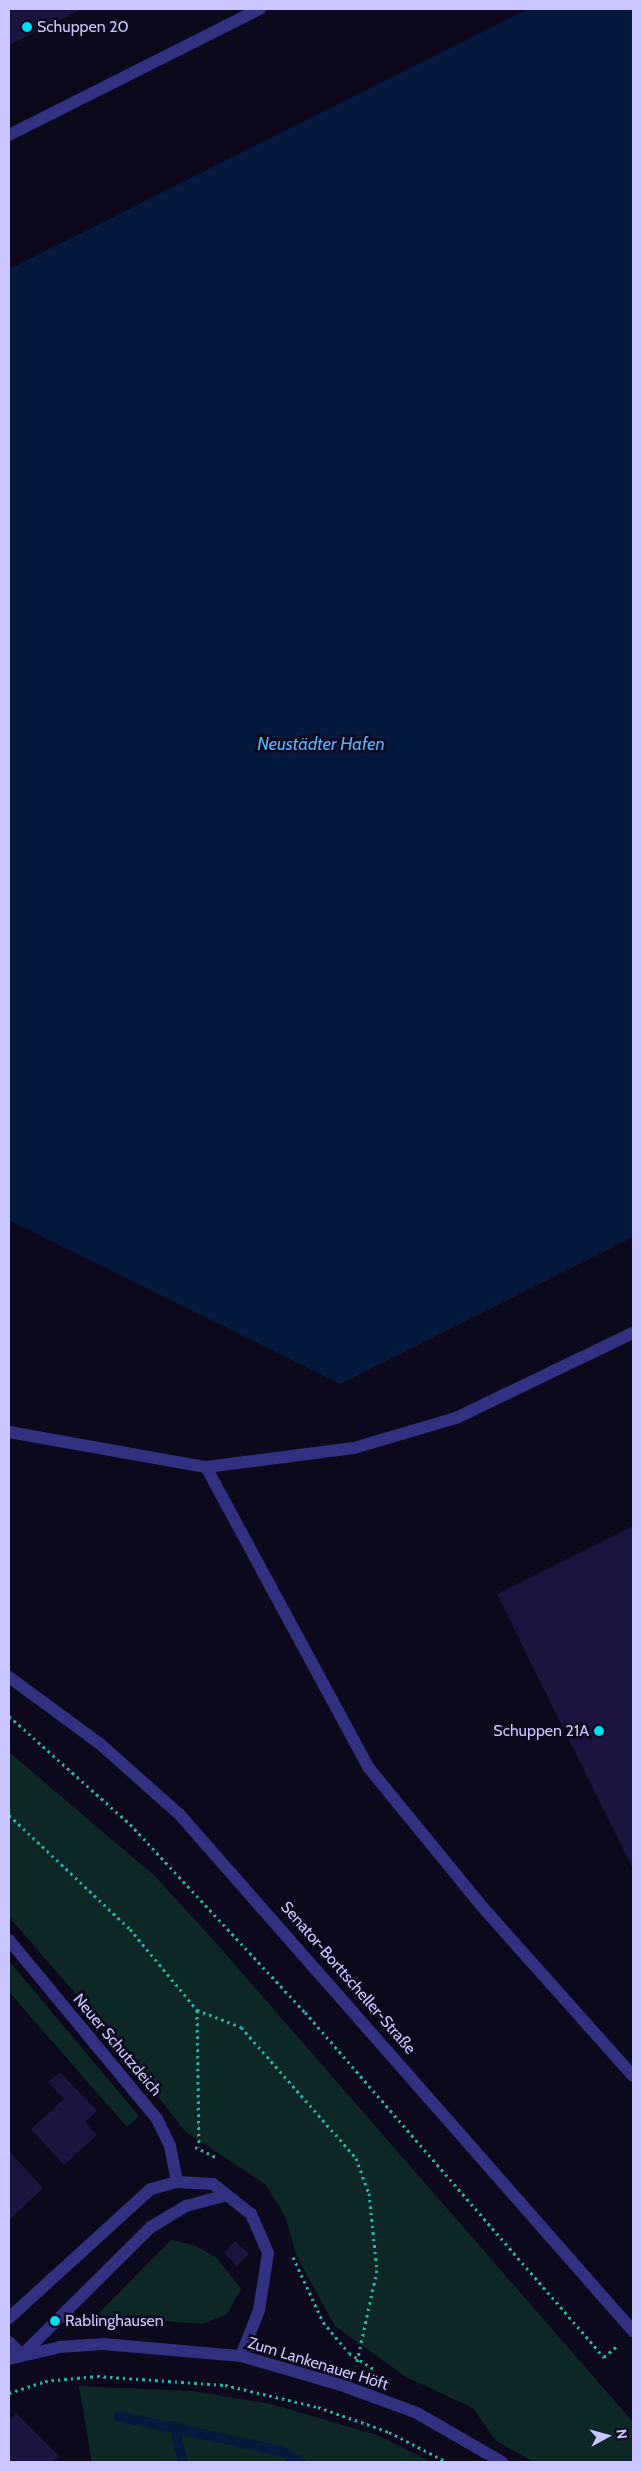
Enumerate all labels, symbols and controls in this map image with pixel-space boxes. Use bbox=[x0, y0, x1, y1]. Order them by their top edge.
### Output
place label: Schuppen 20 bbox=[37, 17, 129, 37]
marker: Schuppen 20 bbox=[21, 21, 33, 33]
water label: Neustädter Hafen bbox=[257, 733, 385, 755]
place label: Schuppen 21A bbox=[493, 1721, 589, 1741]
marker: Schuppen 21A bbox=[593, 1725, 605, 1737]
street label: Senator-Borttscheller-Straße bbox=[276, 1898, 420, 2058]
street label: Neuer Schutzdeich bbox=[69, 1990, 165, 2100]
place label: Rablinghausen bbox=[65, 2311, 164, 2331]
marker: Rablinghausen bbox=[49, 2315, 61, 2327]
street label: Zum Lankenauer Höft bbox=[245, 2333, 391, 2395]
north arrow bbox=[582, 2411, 632, 2461]
text: N bbox=[612, 2428, 631, 2440]

